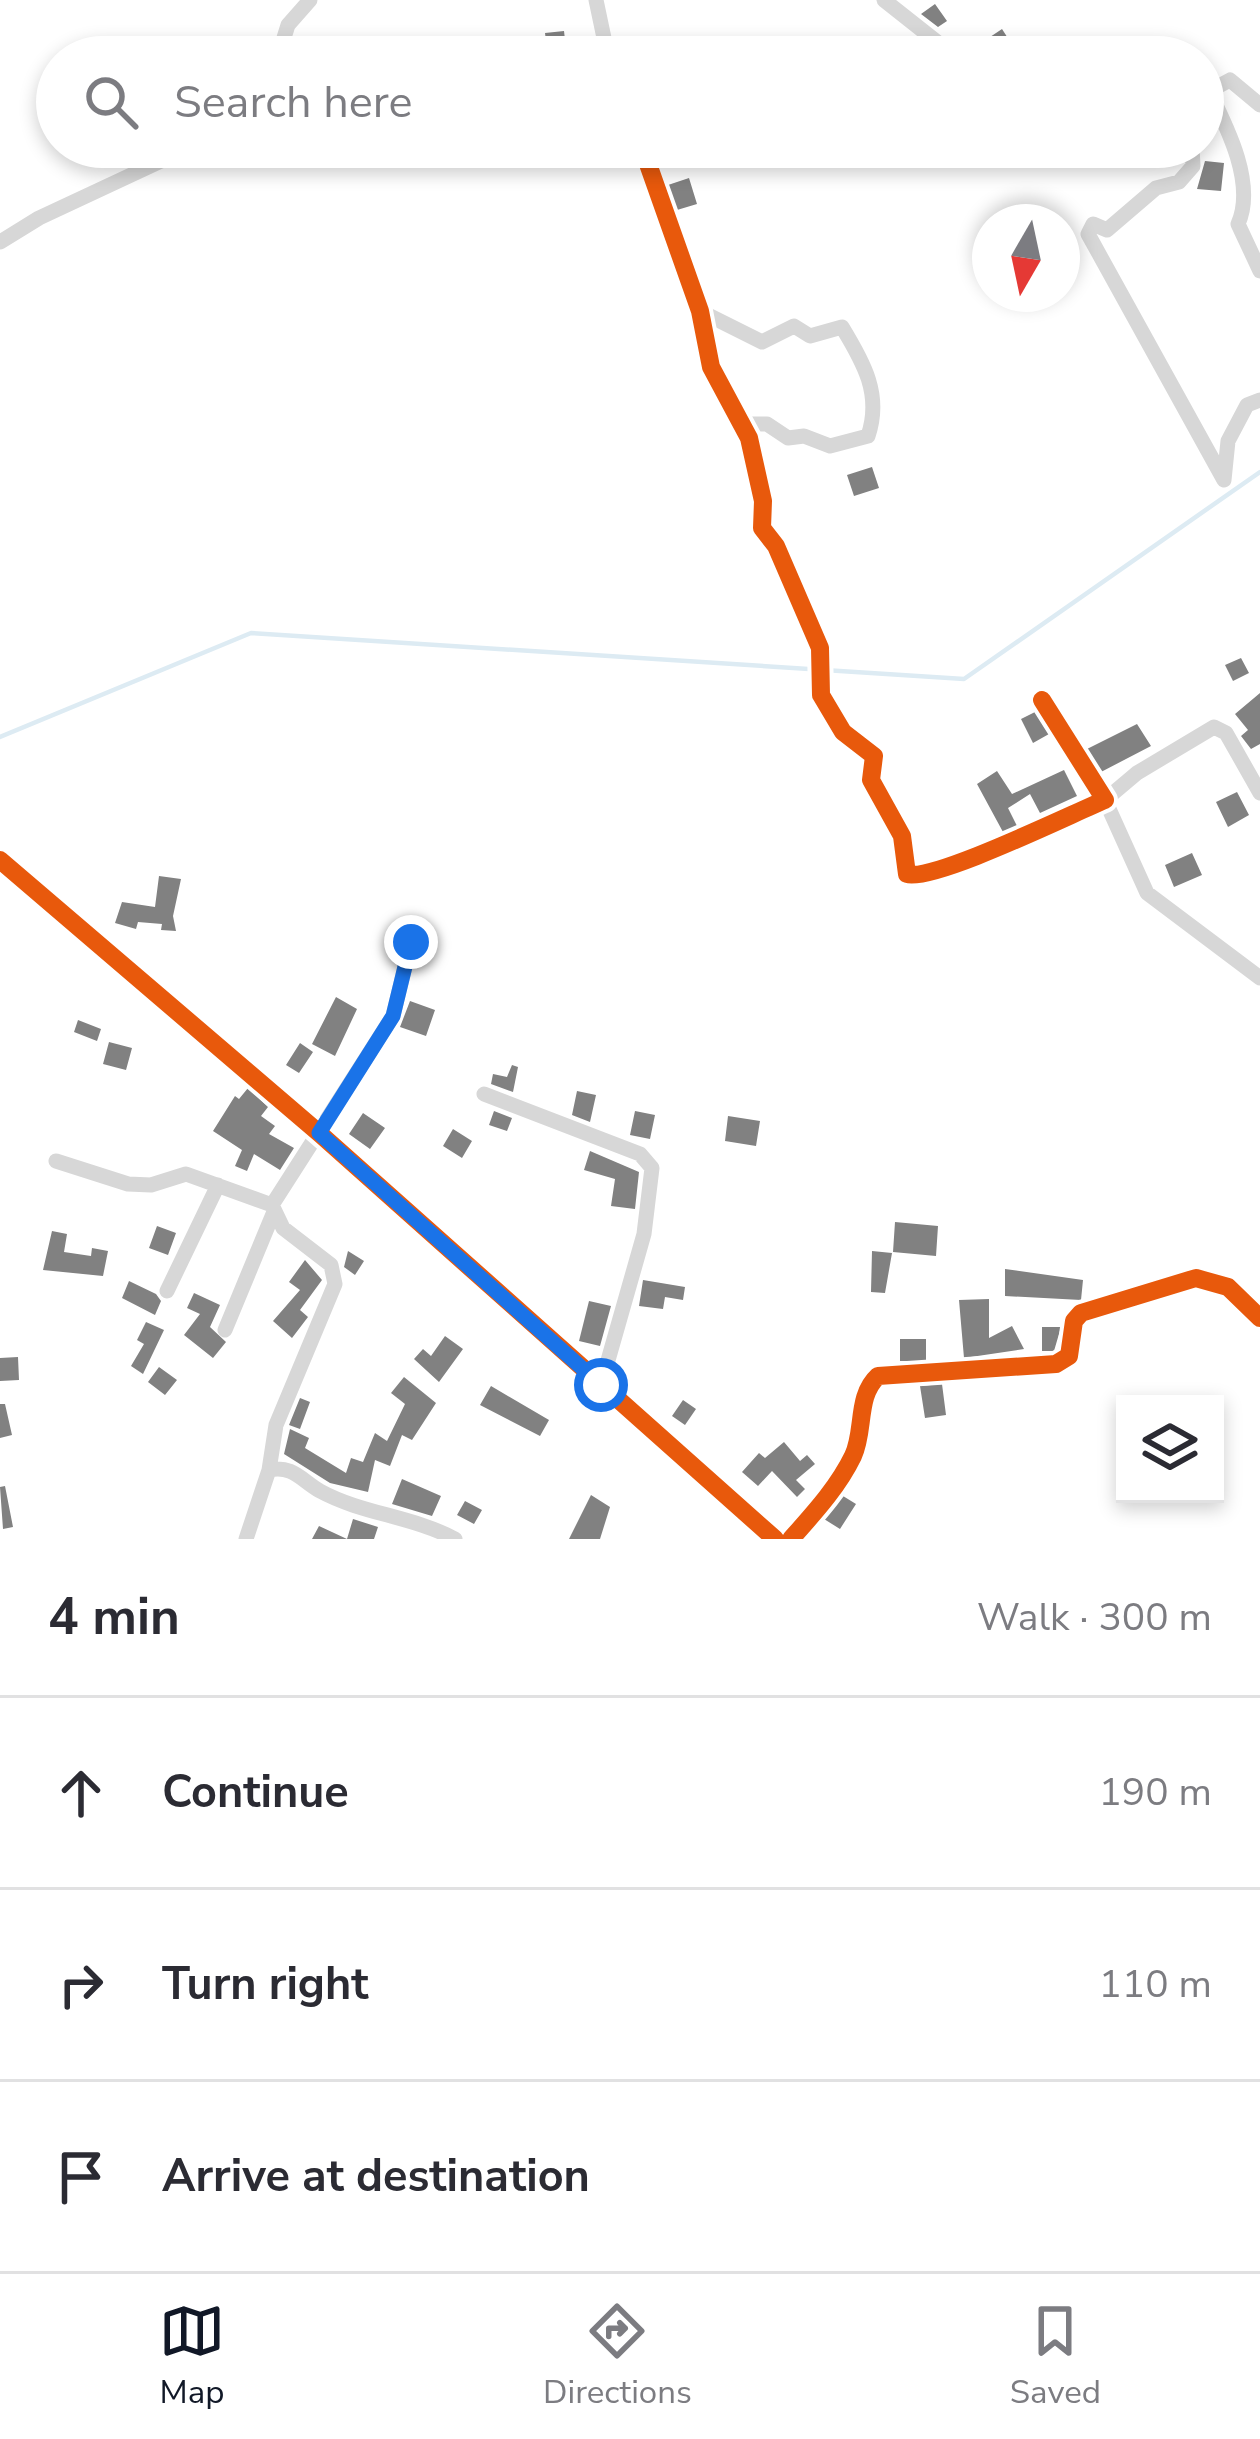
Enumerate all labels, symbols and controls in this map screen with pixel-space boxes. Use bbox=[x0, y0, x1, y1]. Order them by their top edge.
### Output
search box bbox=[36, 36, 1224, 168]
icon: search bbox=[78, 69, 144, 135]
text: Search here bbox=[174, 72, 413, 133]
north arrow bbox=[972, 204, 1080, 312]
route end bbox=[384, 915, 438, 969]
route start bbox=[574, 1358, 628, 1412]
map controls bbox=[1116, 1395, 1224, 1503]
button: layers bbox=[1116, 1395, 1224, 1503]
text: 4 min bbox=[48, 1582, 180, 1652]
text: Walk · 300 m bbox=[977, 1591, 1212, 1644]
icon: ahead bbox=[48, 1760, 114, 1826]
text: Continue bbox=[162, 1762, 349, 1823]
text: 190 m bbox=[1098, 1766, 1212, 1819]
icon: right bbox=[48, 1952, 114, 2018]
text: Turn right bbox=[162, 1954, 369, 2015]
text: 110 m bbox=[1098, 1958, 1212, 2011]
icon: arrive bbox=[48, 2144, 114, 2210]
text: Arrive at destination bbox=[162, 2146, 590, 2207]
tab: Map bbox=[159, 2298, 225, 2415]
tab: Directions bbox=[543, 2298, 692, 2415]
tab: Saved bbox=[1010, 2298, 1101, 2415]

